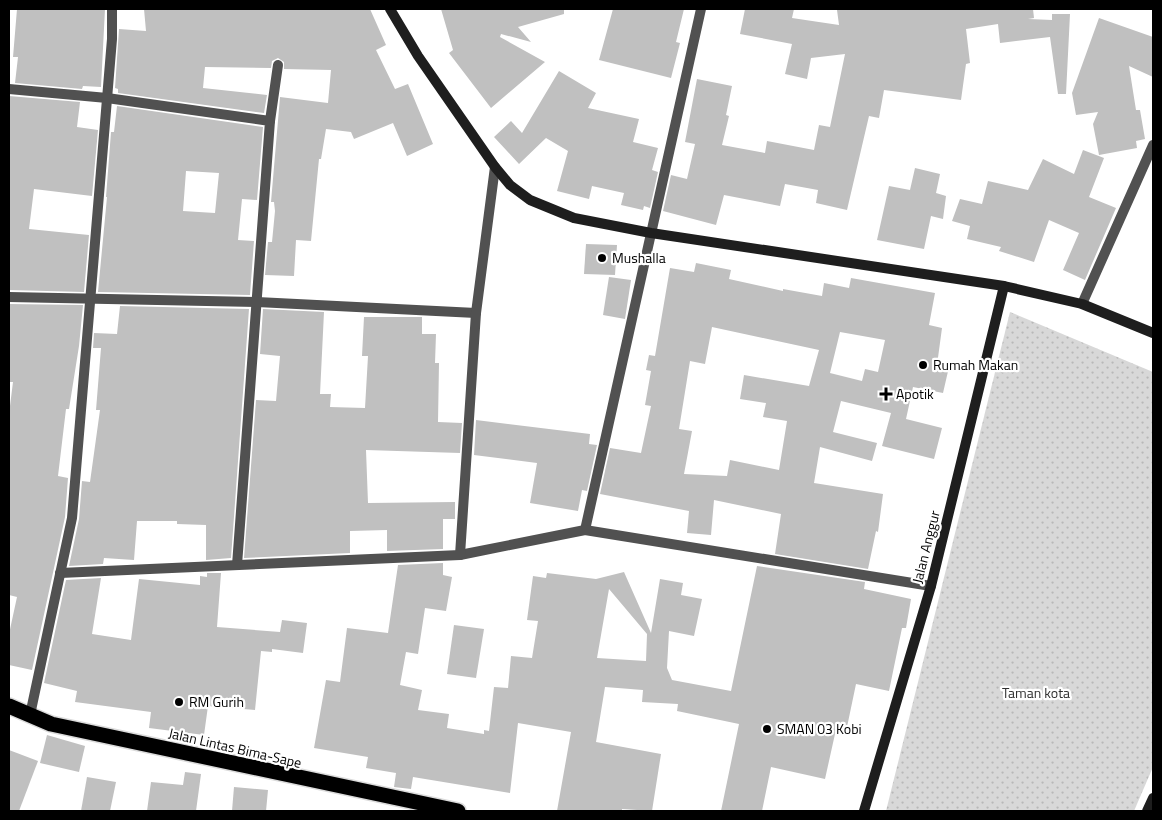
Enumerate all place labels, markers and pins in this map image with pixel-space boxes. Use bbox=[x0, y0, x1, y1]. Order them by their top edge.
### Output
place label: Mushalla bbox=[612, 247, 666, 268]
marker: Mushalla bbox=[596, 252, 608, 264]
place label: Rumah Makan bbox=[933, 354, 1018, 375]
marker: Rumah Makan bbox=[917, 359, 929, 371]
place label: Apotik bbox=[896, 383, 934, 404]
marker: Apotik bbox=[880, 388, 892, 400]
place label: RM Gurih bbox=[189, 691, 244, 712]
marker: RM Gurih bbox=[173, 696, 185, 708]
place label: SMAN 03 Kobi bbox=[777, 718, 862, 739]
marker: SMAN 03 Kobi bbox=[761, 723, 773, 735]

